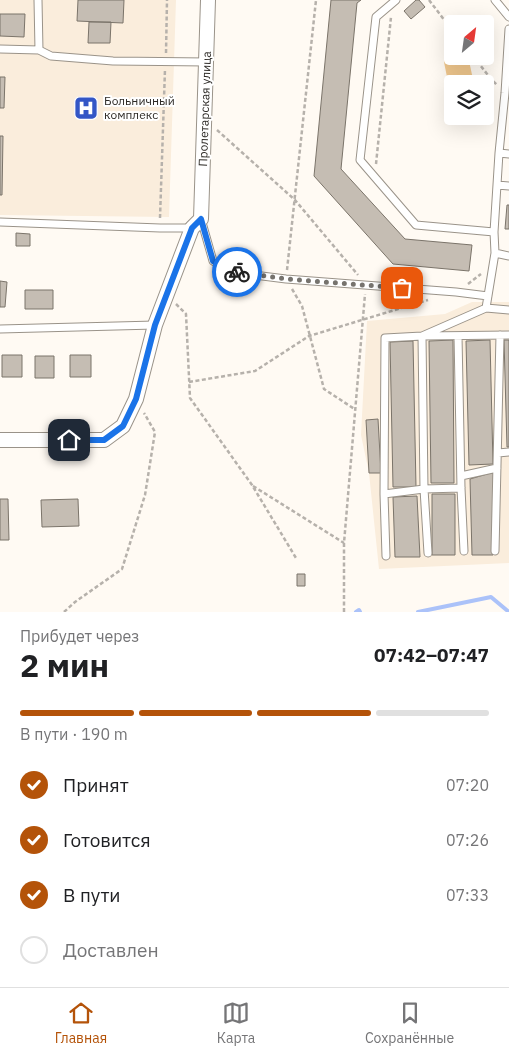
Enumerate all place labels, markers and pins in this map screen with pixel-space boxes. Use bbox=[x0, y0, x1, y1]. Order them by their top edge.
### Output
place label: Больничный комплекс bbox=[104, 93, 175, 122]
hospital icon: Больничный комплекс bbox=[73, 95, 99, 121]
pin bbox=[381, 267, 423, 309]
pin bbox=[48, 419, 90, 461]

